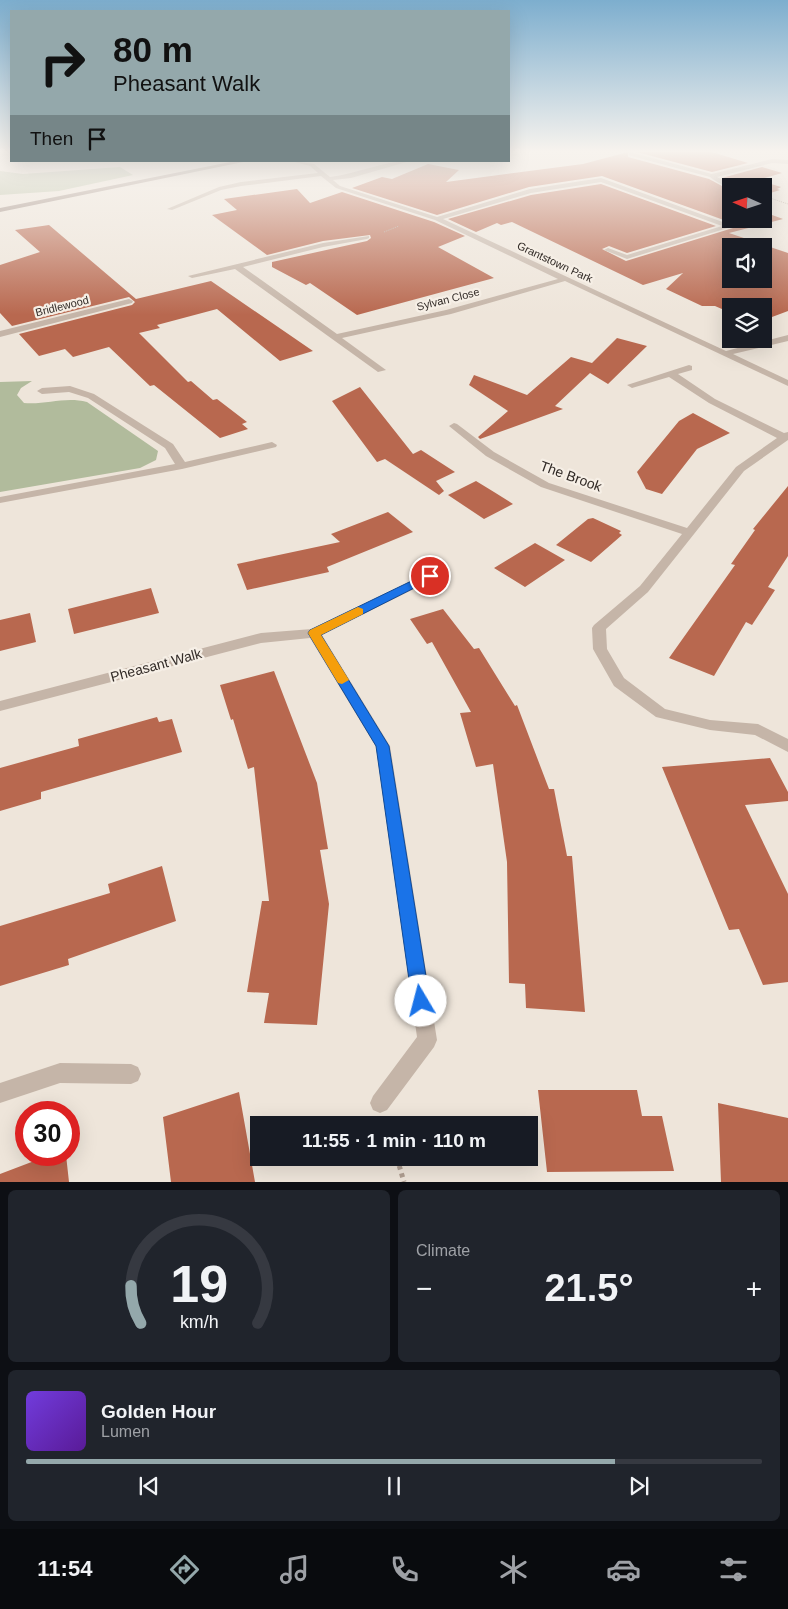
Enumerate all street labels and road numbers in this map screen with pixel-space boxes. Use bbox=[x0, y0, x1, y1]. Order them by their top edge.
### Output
street label: Grantstown Park bbox=[515, 239, 595, 285]
street label: Sylvan Close bbox=[415, 285, 481, 313]
street label: Bridlewood bbox=[34, 294, 90, 318]
street label: The Brook bbox=[538, 457, 605, 495]
street label: Pheasant Walk bbox=[109, 645, 204, 685]

